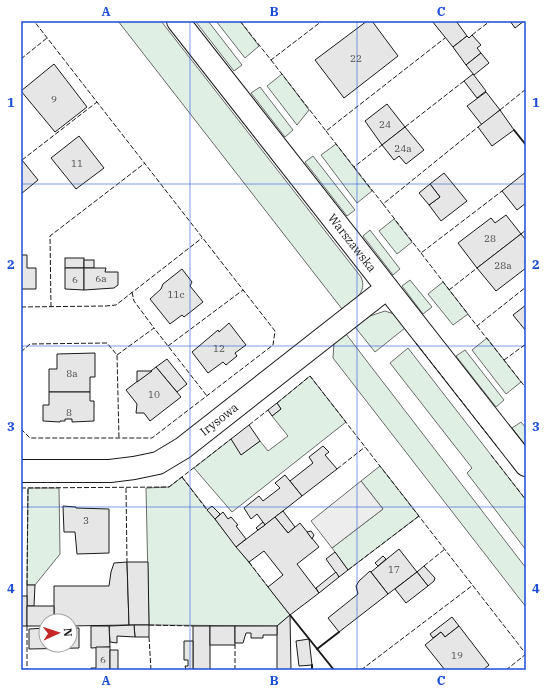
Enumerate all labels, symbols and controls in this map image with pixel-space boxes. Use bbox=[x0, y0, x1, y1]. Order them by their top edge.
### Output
text: A bbox=[101, 3, 111, 20]
text: B bbox=[269, 3, 279, 20]
text: C bbox=[437, 3, 446, 20]
house number: 22 bbox=[350, 52, 362, 65]
house number: 9 bbox=[51, 93, 57, 106]
text: 1 bbox=[7, 94, 15, 111]
text: 1 bbox=[532, 94, 540, 111]
house number: 24 bbox=[379, 118, 391, 131]
house number: 24a bbox=[394, 142, 412, 155]
house number: 11 bbox=[71, 157, 83, 170]
street label: Warszawska bbox=[325, 211, 380, 275]
house number: 28 bbox=[484, 232, 496, 245]
text: 2 bbox=[7, 256, 15, 273]
text: 2 bbox=[532, 256, 540, 273]
house number: 28a bbox=[494, 259, 512, 272]
house number: 6a bbox=[95, 272, 107, 285]
house number: 6 bbox=[72, 273, 78, 286]
house number: 11c bbox=[167, 288, 185, 301]
house number: 12 bbox=[213, 342, 225, 355]
house number: 8a bbox=[66, 367, 78, 380]
house number: 10 bbox=[148, 388, 160, 401]
street label: Irysowa bbox=[197, 399, 241, 439]
house number: 8 bbox=[66, 406, 72, 419]
text: 3 bbox=[7, 418, 15, 435]
text: 3 bbox=[532, 418, 540, 435]
house number: 3 bbox=[83, 514, 89, 527]
house number: 17 bbox=[388, 563, 400, 576]
text: 4 bbox=[7, 580, 15, 597]
text: 4 bbox=[532, 580, 540, 597]
north arrow bbox=[38, 613, 78, 653]
text: N bbox=[61, 628, 75, 637]
house number: 19 bbox=[451, 649, 463, 662]
house number: 6 bbox=[100, 653, 106, 666]
text: A bbox=[101, 672, 111, 689]
text: B bbox=[269, 672, 279, 689]
text: C bbox=[437, 672, 446, 689]

